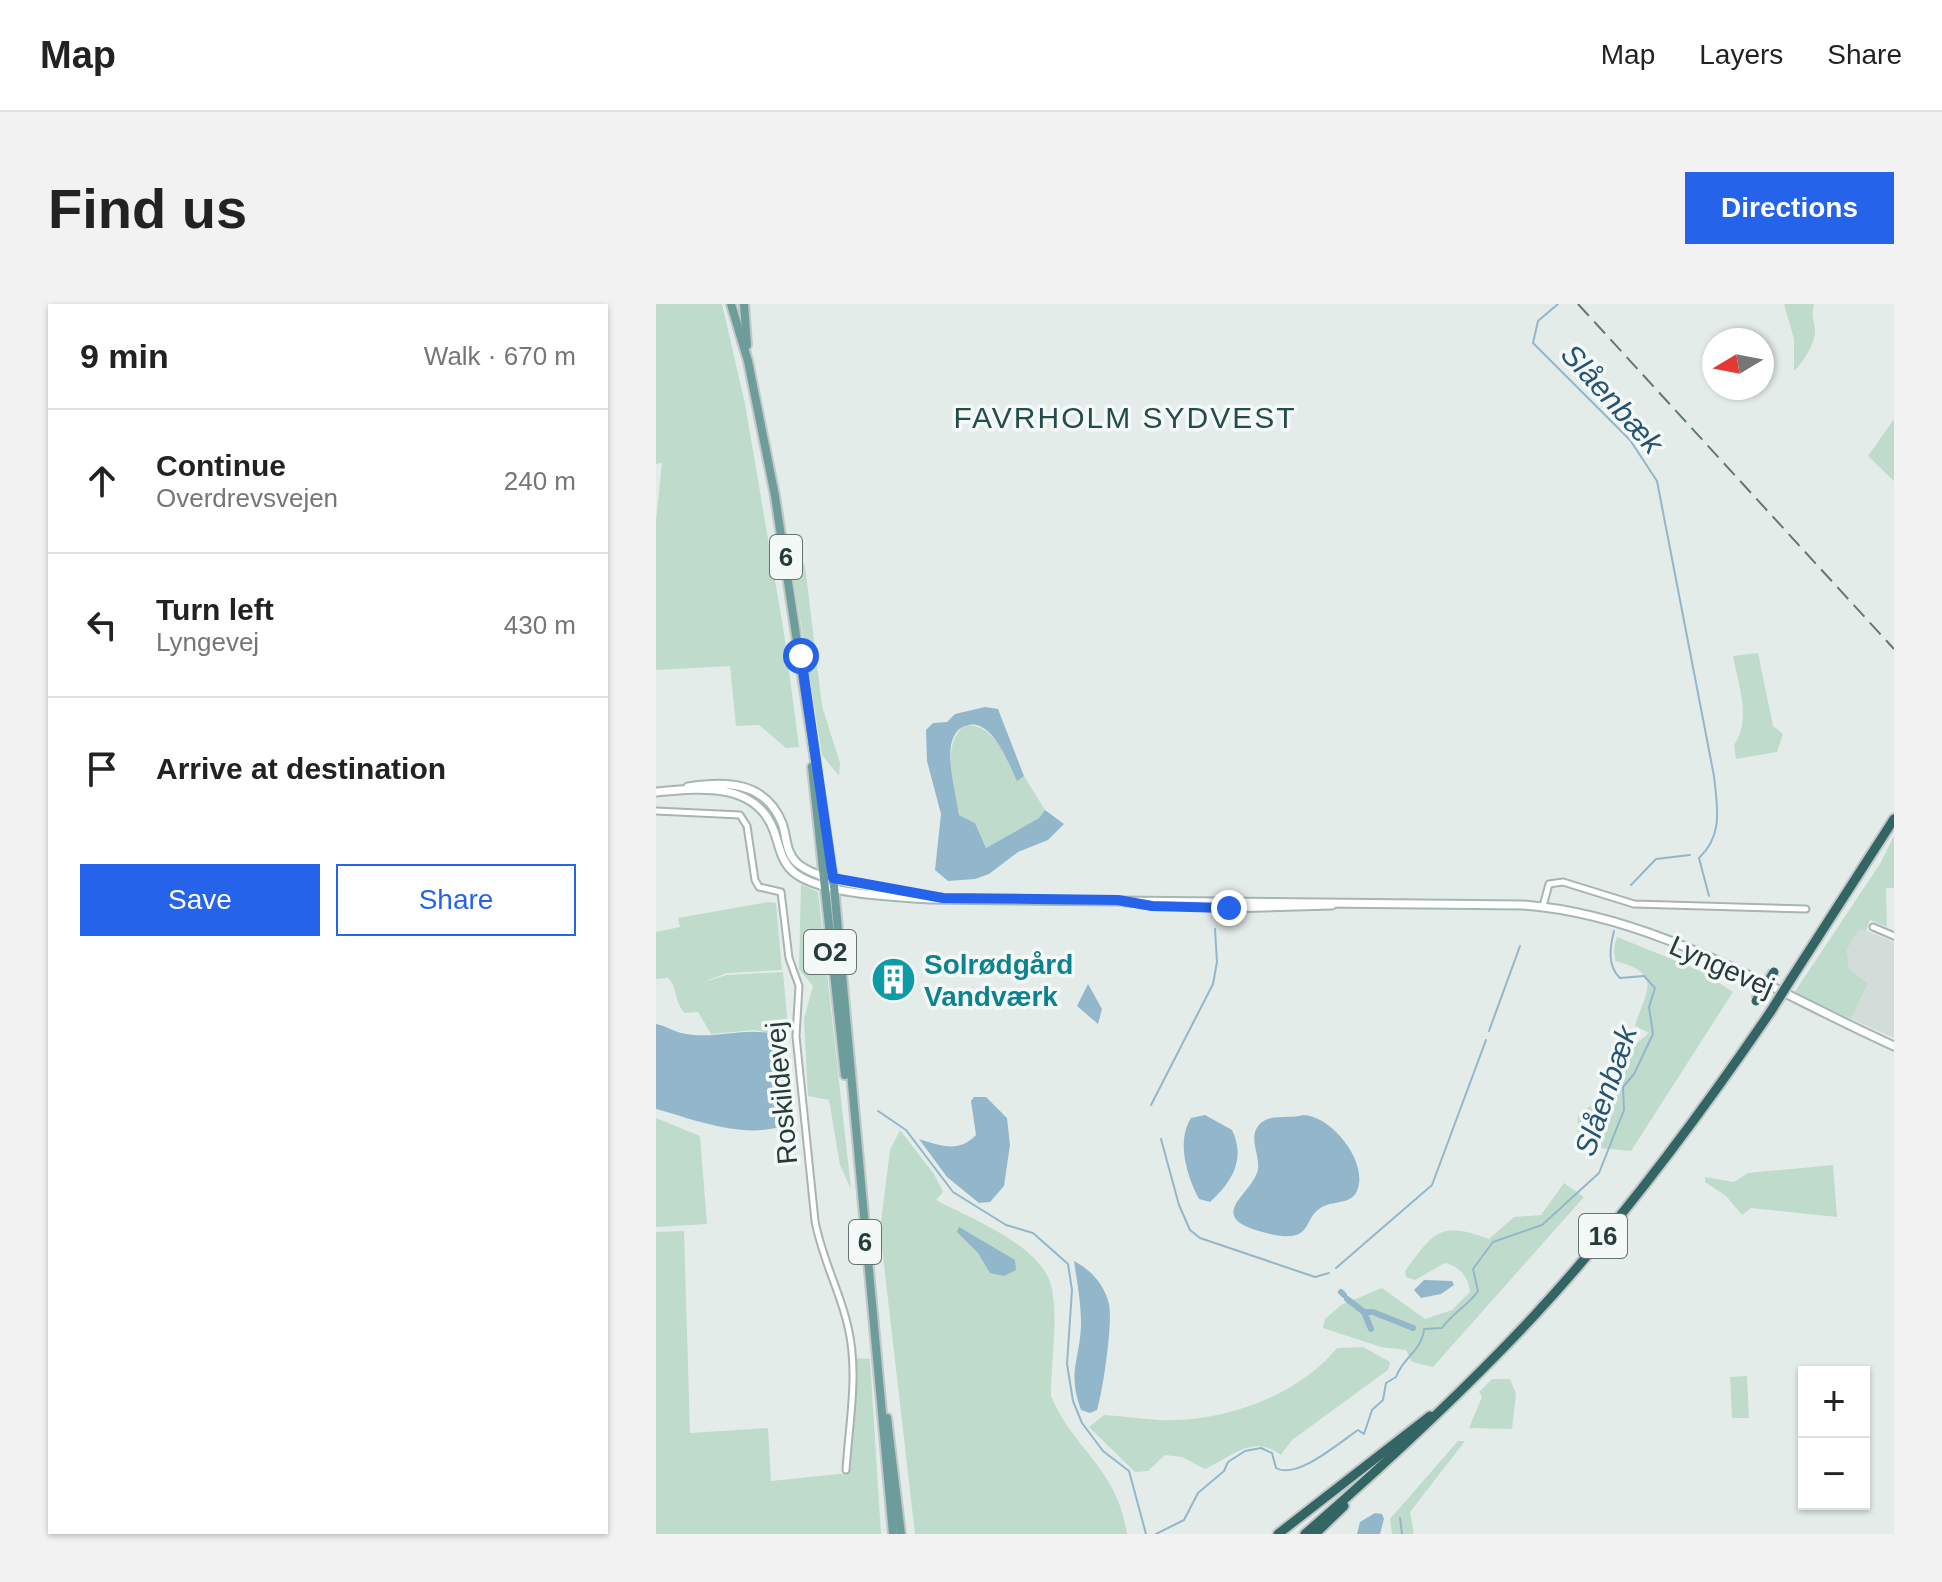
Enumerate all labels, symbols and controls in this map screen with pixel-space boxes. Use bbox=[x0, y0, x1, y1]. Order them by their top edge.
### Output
text: Map bbox=[40, 34, 116, 76]
text: Map bbox=[1601, 39, 1655, 70]
text: Layers bbox=[1699, 39, 1783, 70]
text: Share bbox=[1827, 39, 1902, 70]
button: Directions bbox=[1685, 172, 1894, 244]
text: Find us bbox=[48, 177, 247, 240]
north arrow bbox=[1702, 328, 1774, 400]
text: 9 min bbox=[80, 337, 169, 375]
water label: Slåenbæk bbox=[1555, 337, 1671, 461]
text: Walk · 670 m bbox=[424, 341, 576, 371]
district label: FAVRHOLM SYDVEST bbox=[953, 401, 1297, 434]
text: Continue bbox=[156, 449, 286, 482]
icon: ahead bbox=[80, 459, 124, 503]
text: 240 m bbox=[504, 466, 576, 496]
text: Overdrevsvejen bbox=[156, 483, 338, 513]
road number: 6 bbox=[770, 535, 802, 579]
text: Turn left bbox=[156, 593, 274, 626]
icon: left bbox=[80, 603, 124, 647]
text: 430 m bbox=[504, 610, 576, 640]
text: Lyngevej bbox=[156, 627, 259, 657]
route start bbox=[783, 638, 819, 674]
icon: arrive bbox=[80, 747, 124, 791]
text: Arrive at destination bbox=[156, 752, 446, 785]
button: Save bbox=[80, 864, 320, 936]
button: Share bbox=[336, 864, 576, 936]
route end bbox=[1211, 890, 1247, 926]
road number: O2 bbox=[804, 930, 856, 974]
street label: Lyngevej bbox=[1665, 930, 1779, 1003]
place label: Solrødgård Vandværk bbox=[924, 949, 1073, 1012]
building icon: Solrødgård Vandværk bbox=[869, 956, 917, 1004]
street label: Roskildevej bbox=[760, 1020, 803, 1166]
water label: Slåenbæk bbox=[1568, 1020, 1644, 1160]
road number: 16 bbox=[1579, 1214, 1627, 1258]
road number: 6 bbox=[849, 1220, 881, 1264]
map controls bbox=[1798, 1366, 1870, 1510]
button: + bbox=[1798, 1366, 1870, 1438]
button: − bbox=[1798, 1438, 1870, 1510]

